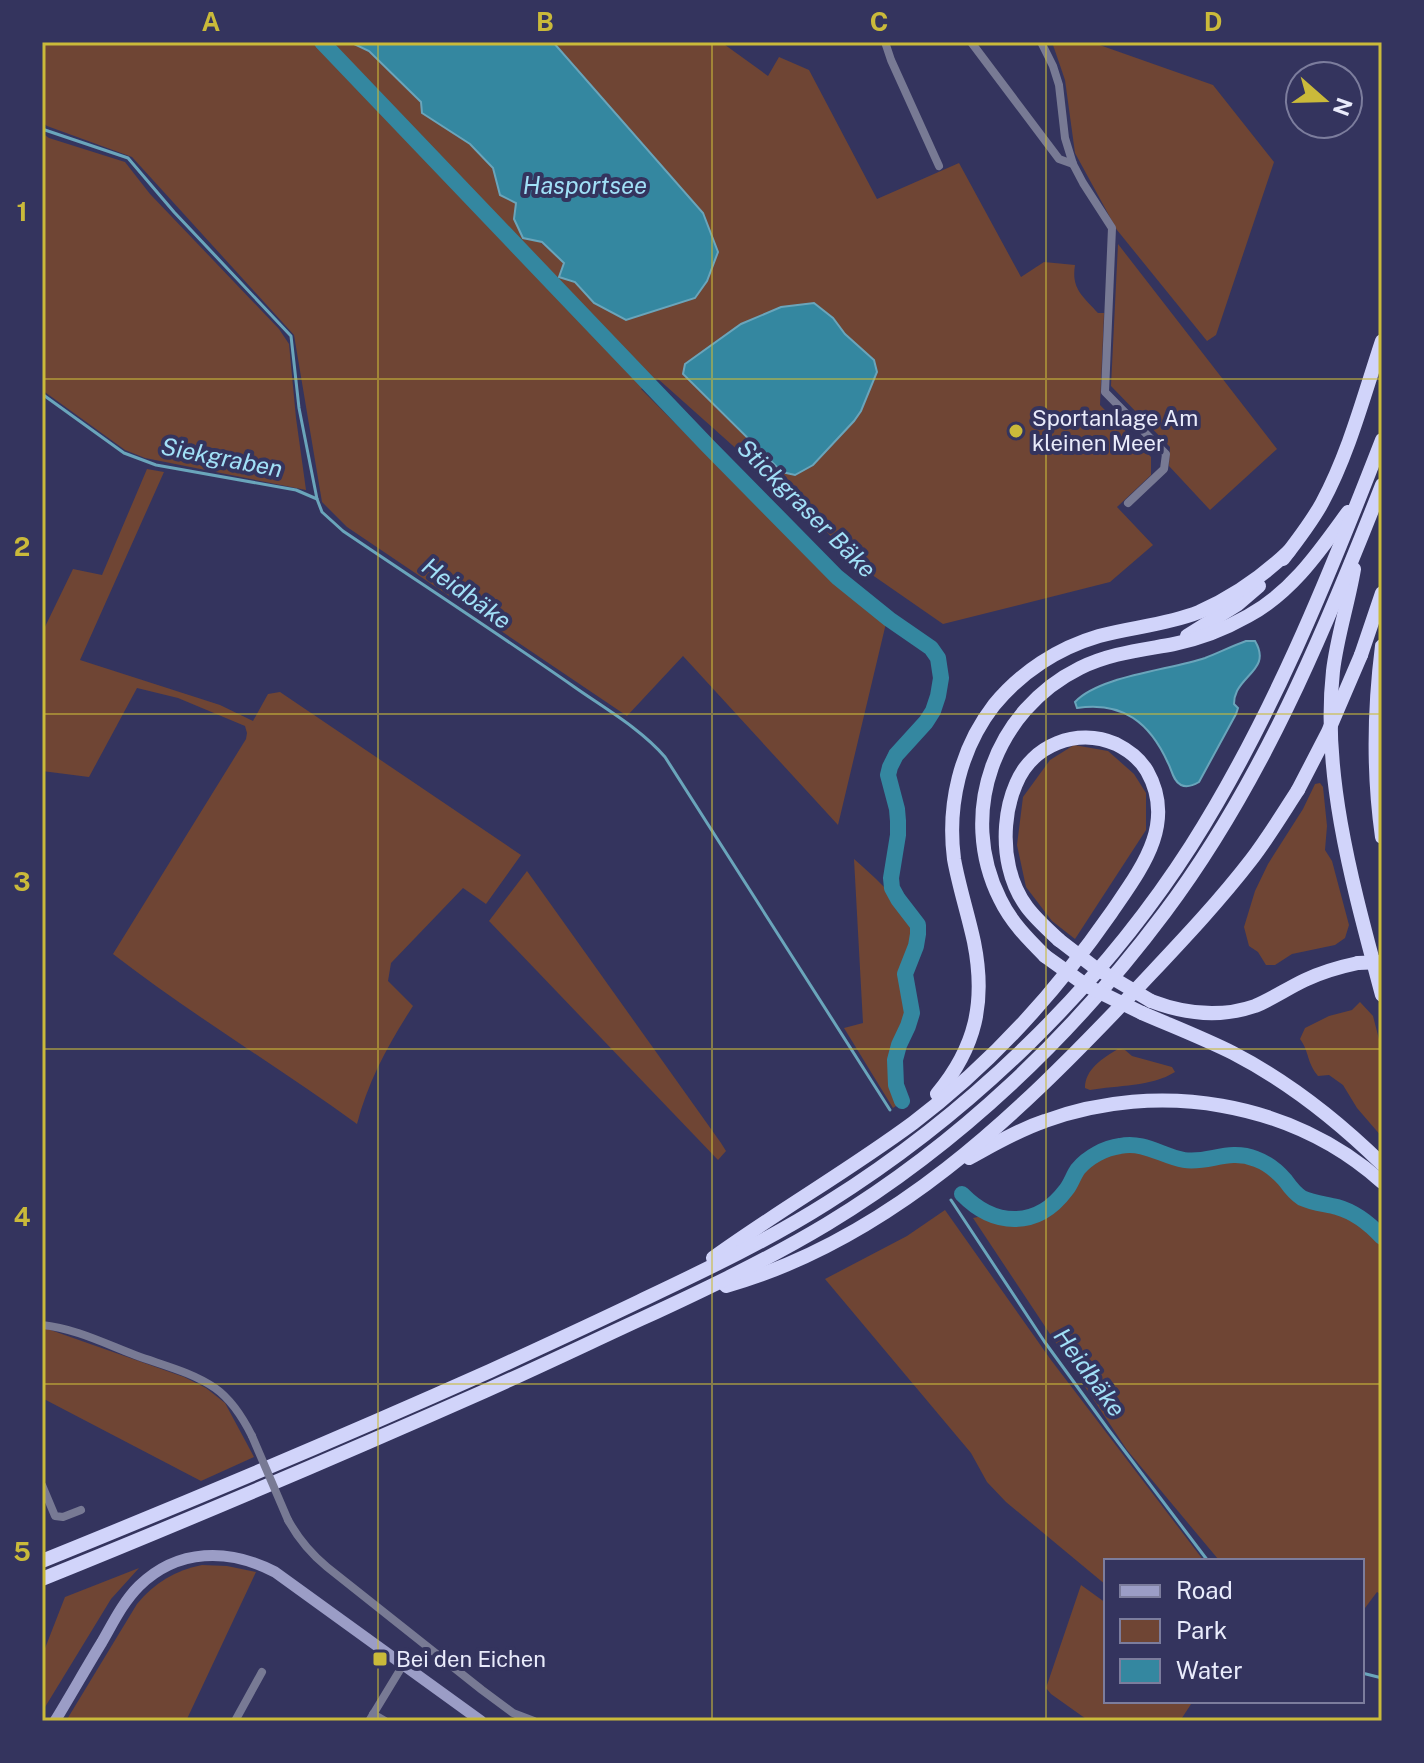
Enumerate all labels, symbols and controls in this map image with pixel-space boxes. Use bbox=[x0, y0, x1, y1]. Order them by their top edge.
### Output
text: A bbox=[202, 6, 221, 37]
text: B bbox=[536, 6, 554, 37]
text: C bbox=[870, 6, 888, 37]
text: D bbox=[1204, 6, 1222, 37]
north arrow bbox=[1284, 60, 1364, 140]
text: N bbox=[1328, 94, 1358, 119]
water label: Hasportsee bbox=[523, 171, 647, 199]
text: 1 bbox=[16, 196, 28, 227]
place label: Sportanlage Am kleinen Meer bbox=[1032, 405, 1198, 456]
marker: Sportanlage Am kleinen Meer bbox=[1007, 422, 1025, 440]
water label: Siekgraben bbox=[159, 432, 285, 482]
water label: Stickgraser Bäke bbox=[732, 433, 882, 583]
text: 2 bbox=[14, 531, 30, 562]
water label: Heidbäke bbox=[417, 551, 517, 635]
text: 3 bbox=[13, 866, 31, 897]
text: 4 bbox=[13, 1201, 31, 1232]
water label: Heidbäke bbox=[1048, 1322, 1132, 1422]
text: 5 bbox=[13, 1536, 31, 1567]
legend bbox=[1104, 1559, 1364, 1703]
text: Road bbox=[1176, 1576, 1233, 1604]
text: Park bbox=[1176, 1616, 1227, 1644]
place label: Bei den Eichen bbox=[396, 1646, 546, 1672]
marker: Bei den Eichen bbox=[371, 1650, 389, 1668]
text: Water bbox=[1176, 1656, 1243, 1684]

